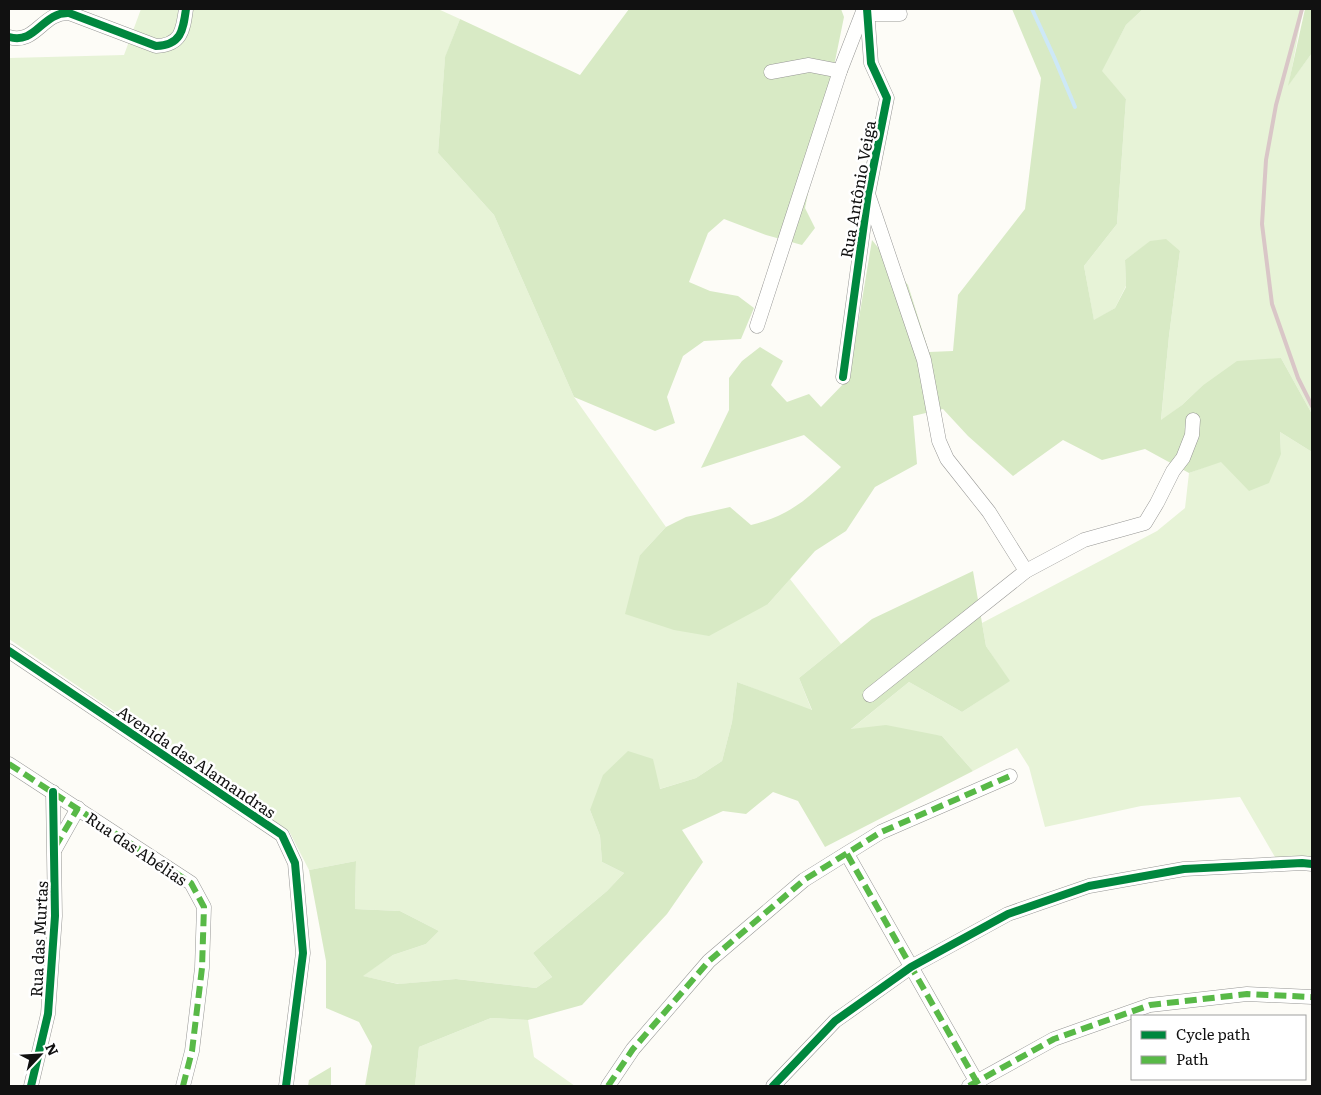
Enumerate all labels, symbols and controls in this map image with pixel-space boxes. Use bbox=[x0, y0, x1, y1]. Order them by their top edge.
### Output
street label: Rua Antônio Veiga bbox=[833, 118, 881, 260]
street label: Avenida das Alamandras bbox=[113, 699, 281, 823]
street label: Rua das Abélias bbox=[82, 805, 192, 891]
street label: Rua das Murtas bbox=[23, 880, 53, 998]
legend bbox=[1131, 1015, 1306, 1080]
text: Cycle path bbox=[1176, 1022, 1251, 1045]
north arrow bbox=[15, 1030, 65, 1080]
text: N bbox=[41, 1040, 64, 1059]
text: Path bbox=[1176, 1047, 1209, 1070]

